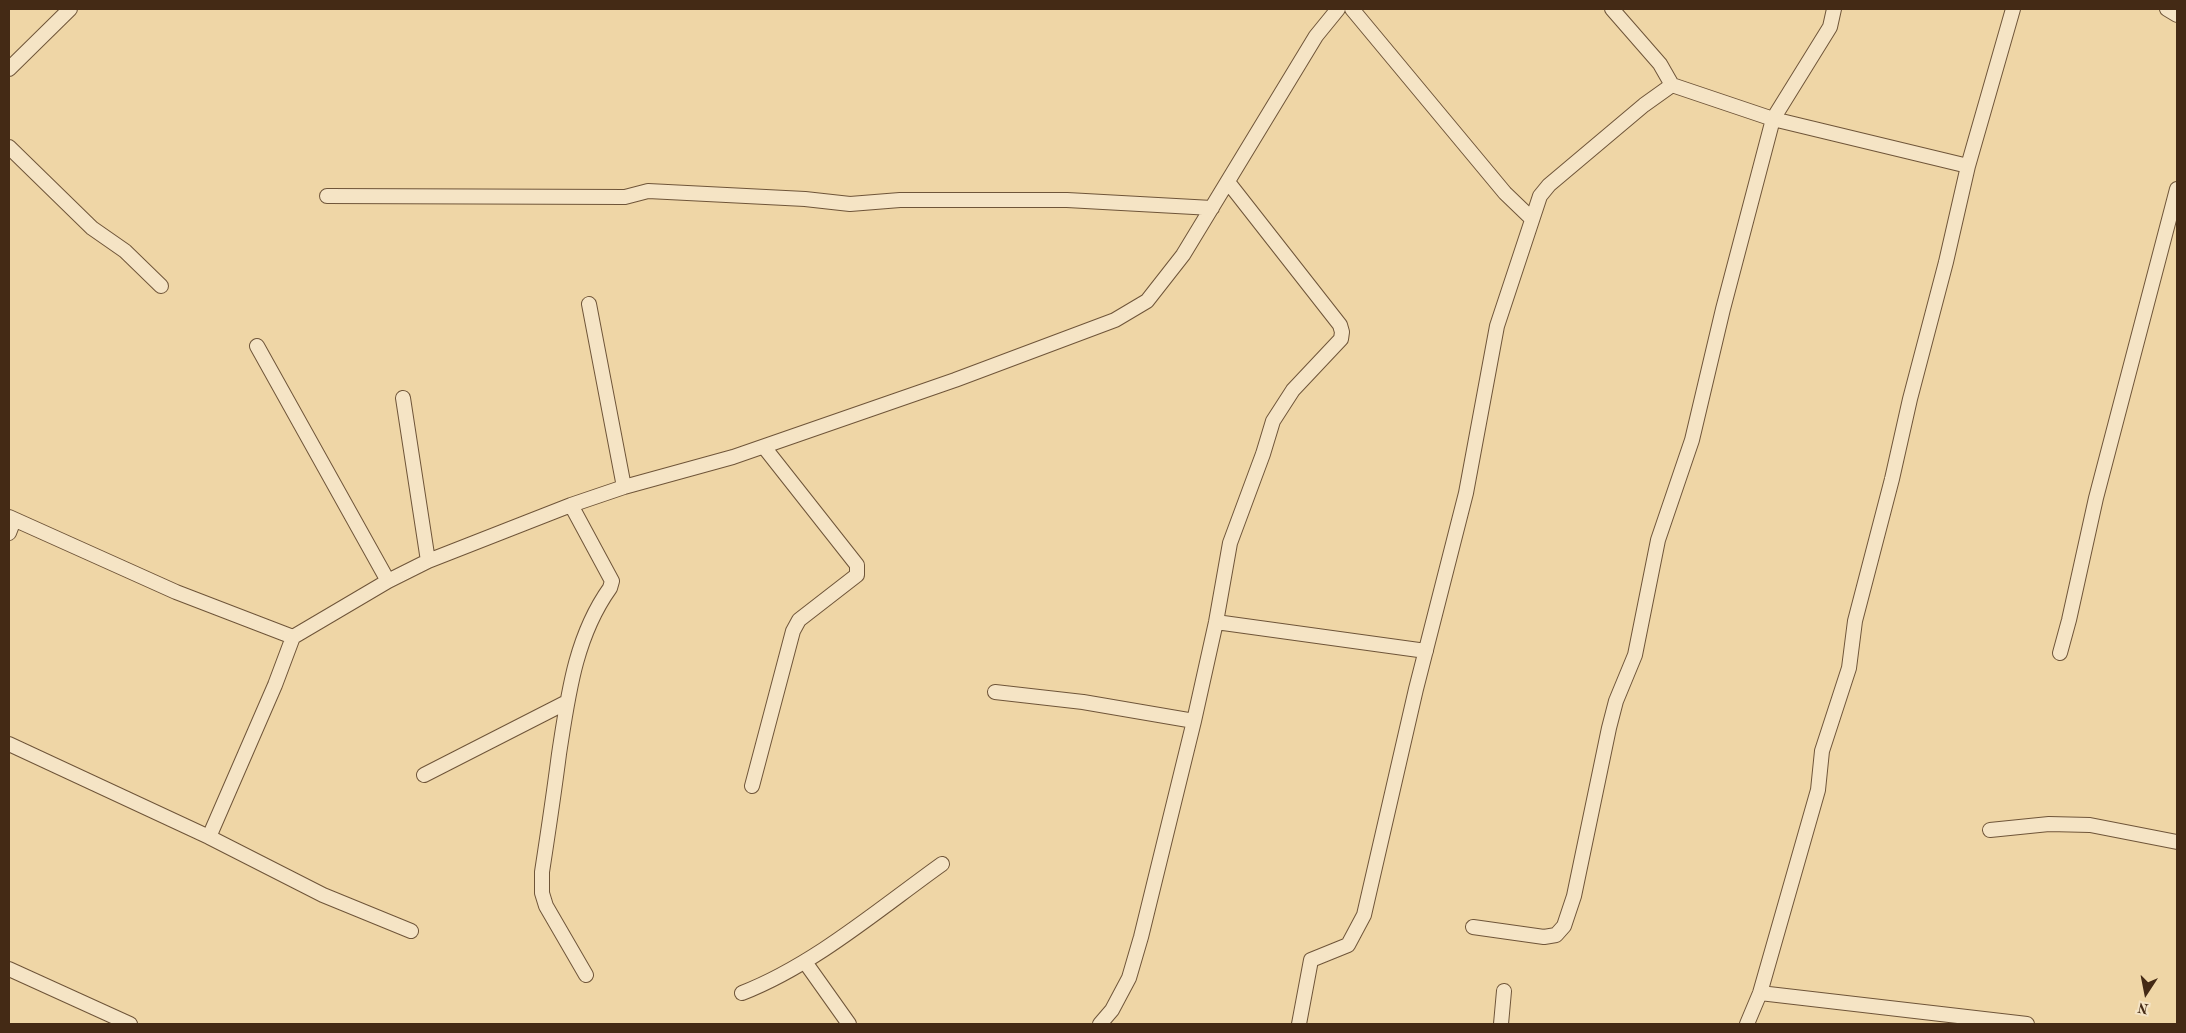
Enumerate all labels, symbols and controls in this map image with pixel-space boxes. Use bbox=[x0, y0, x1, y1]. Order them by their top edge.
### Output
north arrow bbox=[2121, 968, 2171, 1018]
text: N bbox=[2137, 1000, 2150, 1016]

